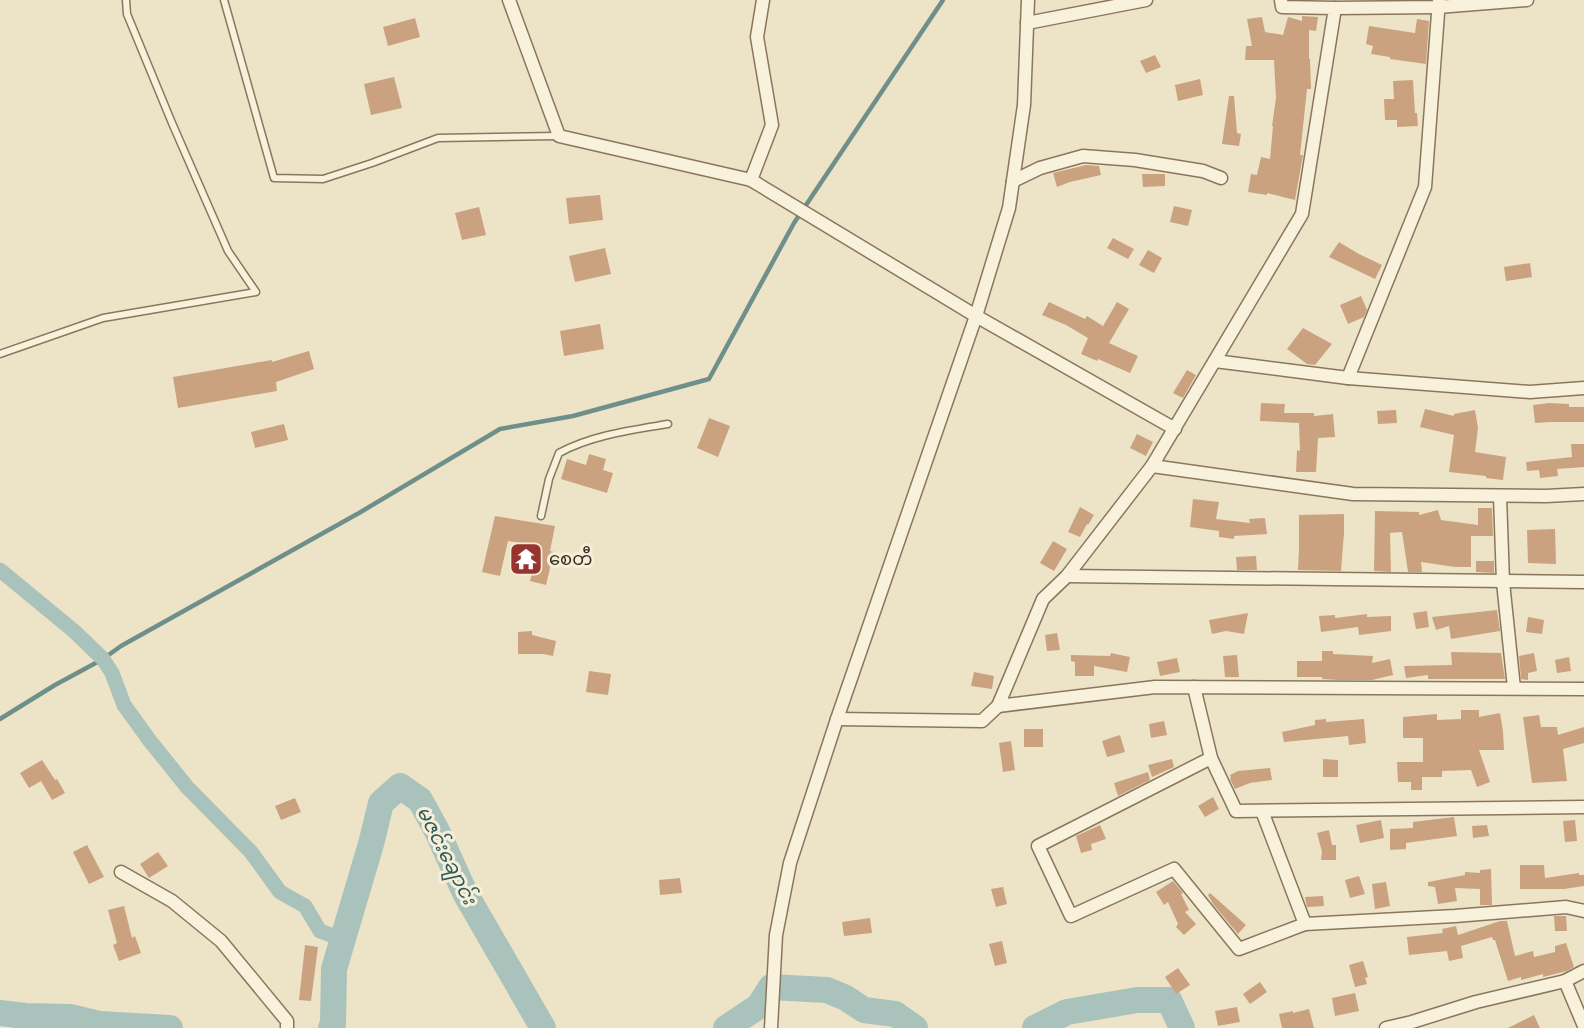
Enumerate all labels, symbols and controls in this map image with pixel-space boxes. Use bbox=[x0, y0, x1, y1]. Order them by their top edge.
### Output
temple icon: စေတီ bbox=[508, 541, 544, 577]
place label: စေတီ bbox=[549, 545, 593, 570]
water label: မဇင်းချောင်း bbox=[408, 801, 484, 911]

